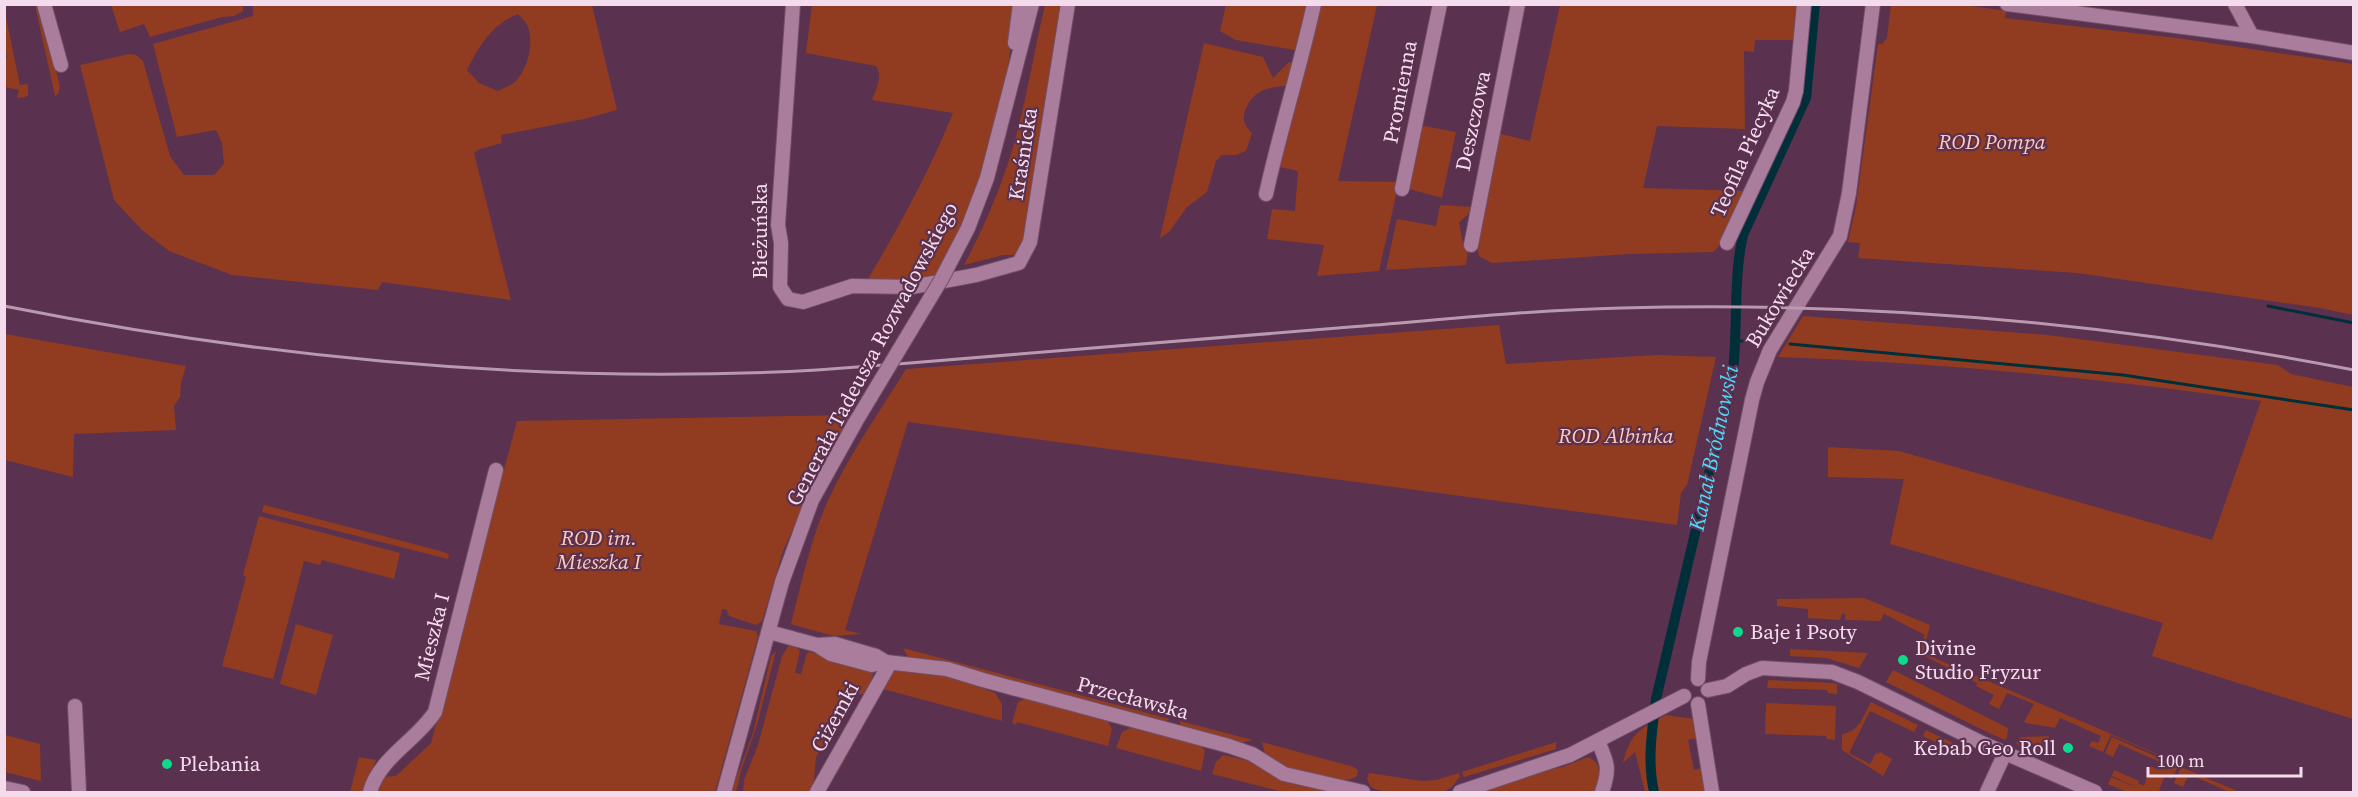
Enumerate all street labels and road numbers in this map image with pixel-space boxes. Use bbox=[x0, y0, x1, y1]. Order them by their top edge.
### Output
street label: Promienna bbox=[1375, 38, 1424, 146]
street label: Deszczowa bbox=[1448, 68, 1497, 174]
street label: Teofila Piecyka bbox=[1703, 82, 1786, 222]
street label: Kraśnicka bbox=[1001, 105, 1044, 202]
street label: Bieżuńska bbox=[745, 183, 774, 279]
street label: Generała Tadeusza Rozwadowskiego bbox=[779, 197, 964, 511]
street label: Bukowiecka bbox=[1738, 241, 1821, 353]
street label: Mieszka I bbox=[407, 590, 456, 684]
street label: Przecławska bbox=[1074, 669, 1193, 726]
street label: Ciżemki bbox=[803, 676, 866, 757]

